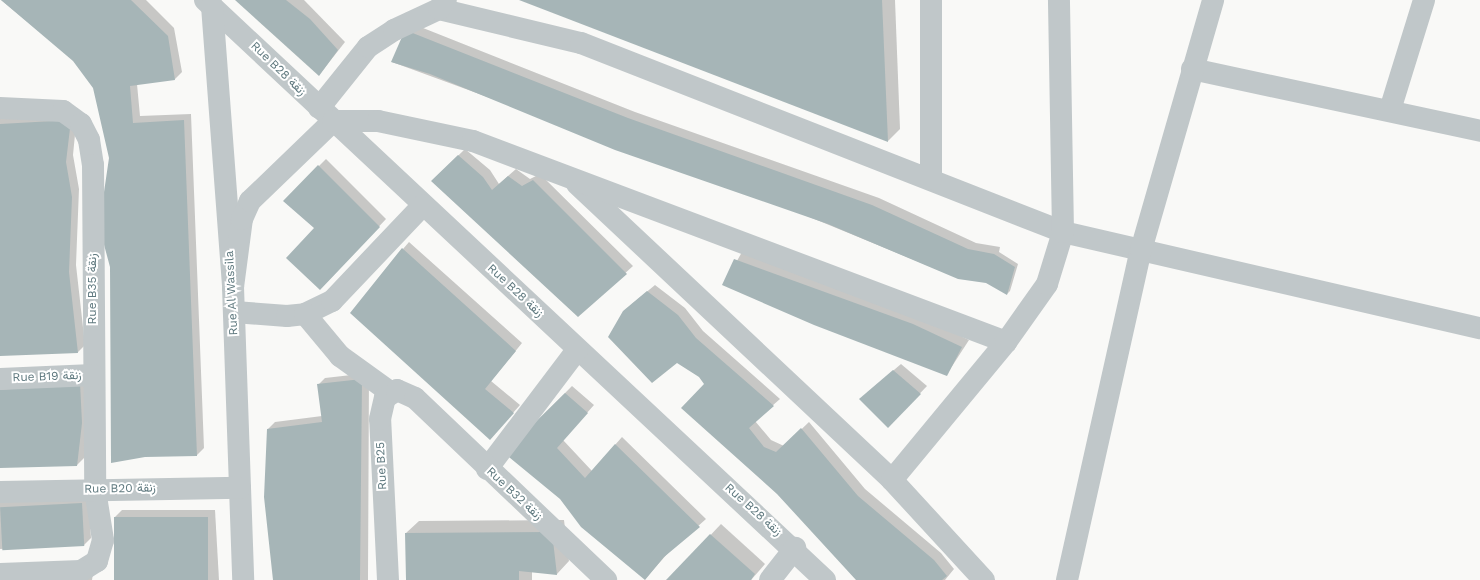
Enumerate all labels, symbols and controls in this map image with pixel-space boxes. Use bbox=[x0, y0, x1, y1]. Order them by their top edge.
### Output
street label: Rue B28 زنقة bbox=[247, 39, 309, 99]
street label: Rue Al Wassila bbox=[223, 250, 241, 336]
street label: Rue B35 زنقة bbox=[86, 253, 100, 325]
street label: Rue B28 زنقة bbox=[484, 261, 546, 321]
street label: Rue B19 زنقة bbox=[12, 369, 82, 385]
street label: Rue B25 bbox=[374, 442, 390, 490]
street label: Rue B32 زنقة bbox=[483, 464, 545, 524]
street label: Rue B20 زنقة bbox=[84, 481, 156, 497]
street label: Rue B28 زنقة bbox=[722, 481, 784, 539]

